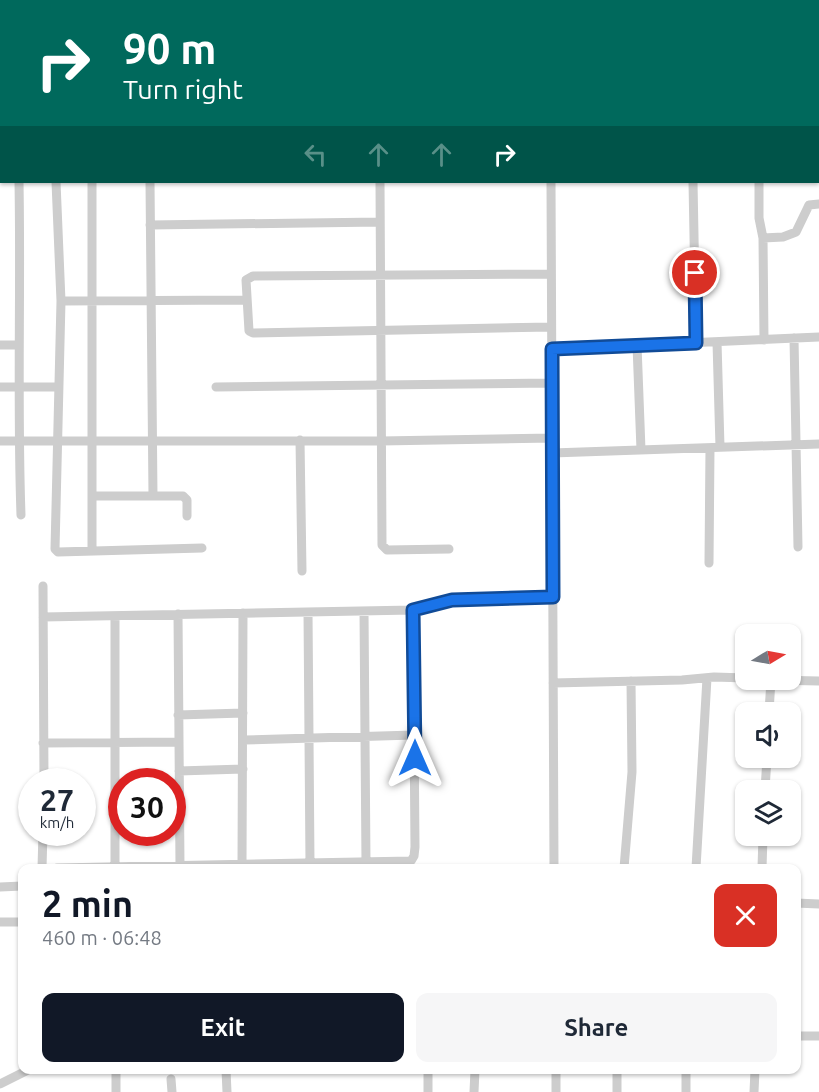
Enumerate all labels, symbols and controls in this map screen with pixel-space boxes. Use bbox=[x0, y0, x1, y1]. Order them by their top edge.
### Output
icon: right bbox=[24, 24, 102, 102]
text: 90 m bbox=[123, 25, 217, 72]
text: Turn right bbox=[123, 74, 243, 104]
icon: left bbox=[299, 138, 332, 171]
icon: ahead bbox=[362, 138, 395, 171]
icon: ahead bbox=[425, 138, 458, 171]
icon: right bbox=[488, 138, 521, 171]
pin bbox=[669, 247, 720, 298]
icon: arrive bbox=[678, 256, 711, 289]
north arrow bbox=[735, 624, 801, 690]
map controls bbox=[735, 624, 801, 846]
button: sound bbox=[735, 702, 801, 768]
position arrow bbox=[383, 726, 447, 790]
speed limit sign: 30 bbox=[108, 768, 186, 846]
button: layers bbox=[735, 780, 801, 846]
text: 27 bbox=[40, 783, 74, 817]
text: km/h bbox=[40, 814, 74, 831]
text: 2 min bbox=[42, 883, 133, 924]
button: close bbox=[714, 884, 777, 947]
text: 460 m · 06:48 bbox=[42, 926, 162, 949]
button: Exit bbox=[42, 993, 404, 1062]
button: Share bbox=[416, 993, 777, 1062]

